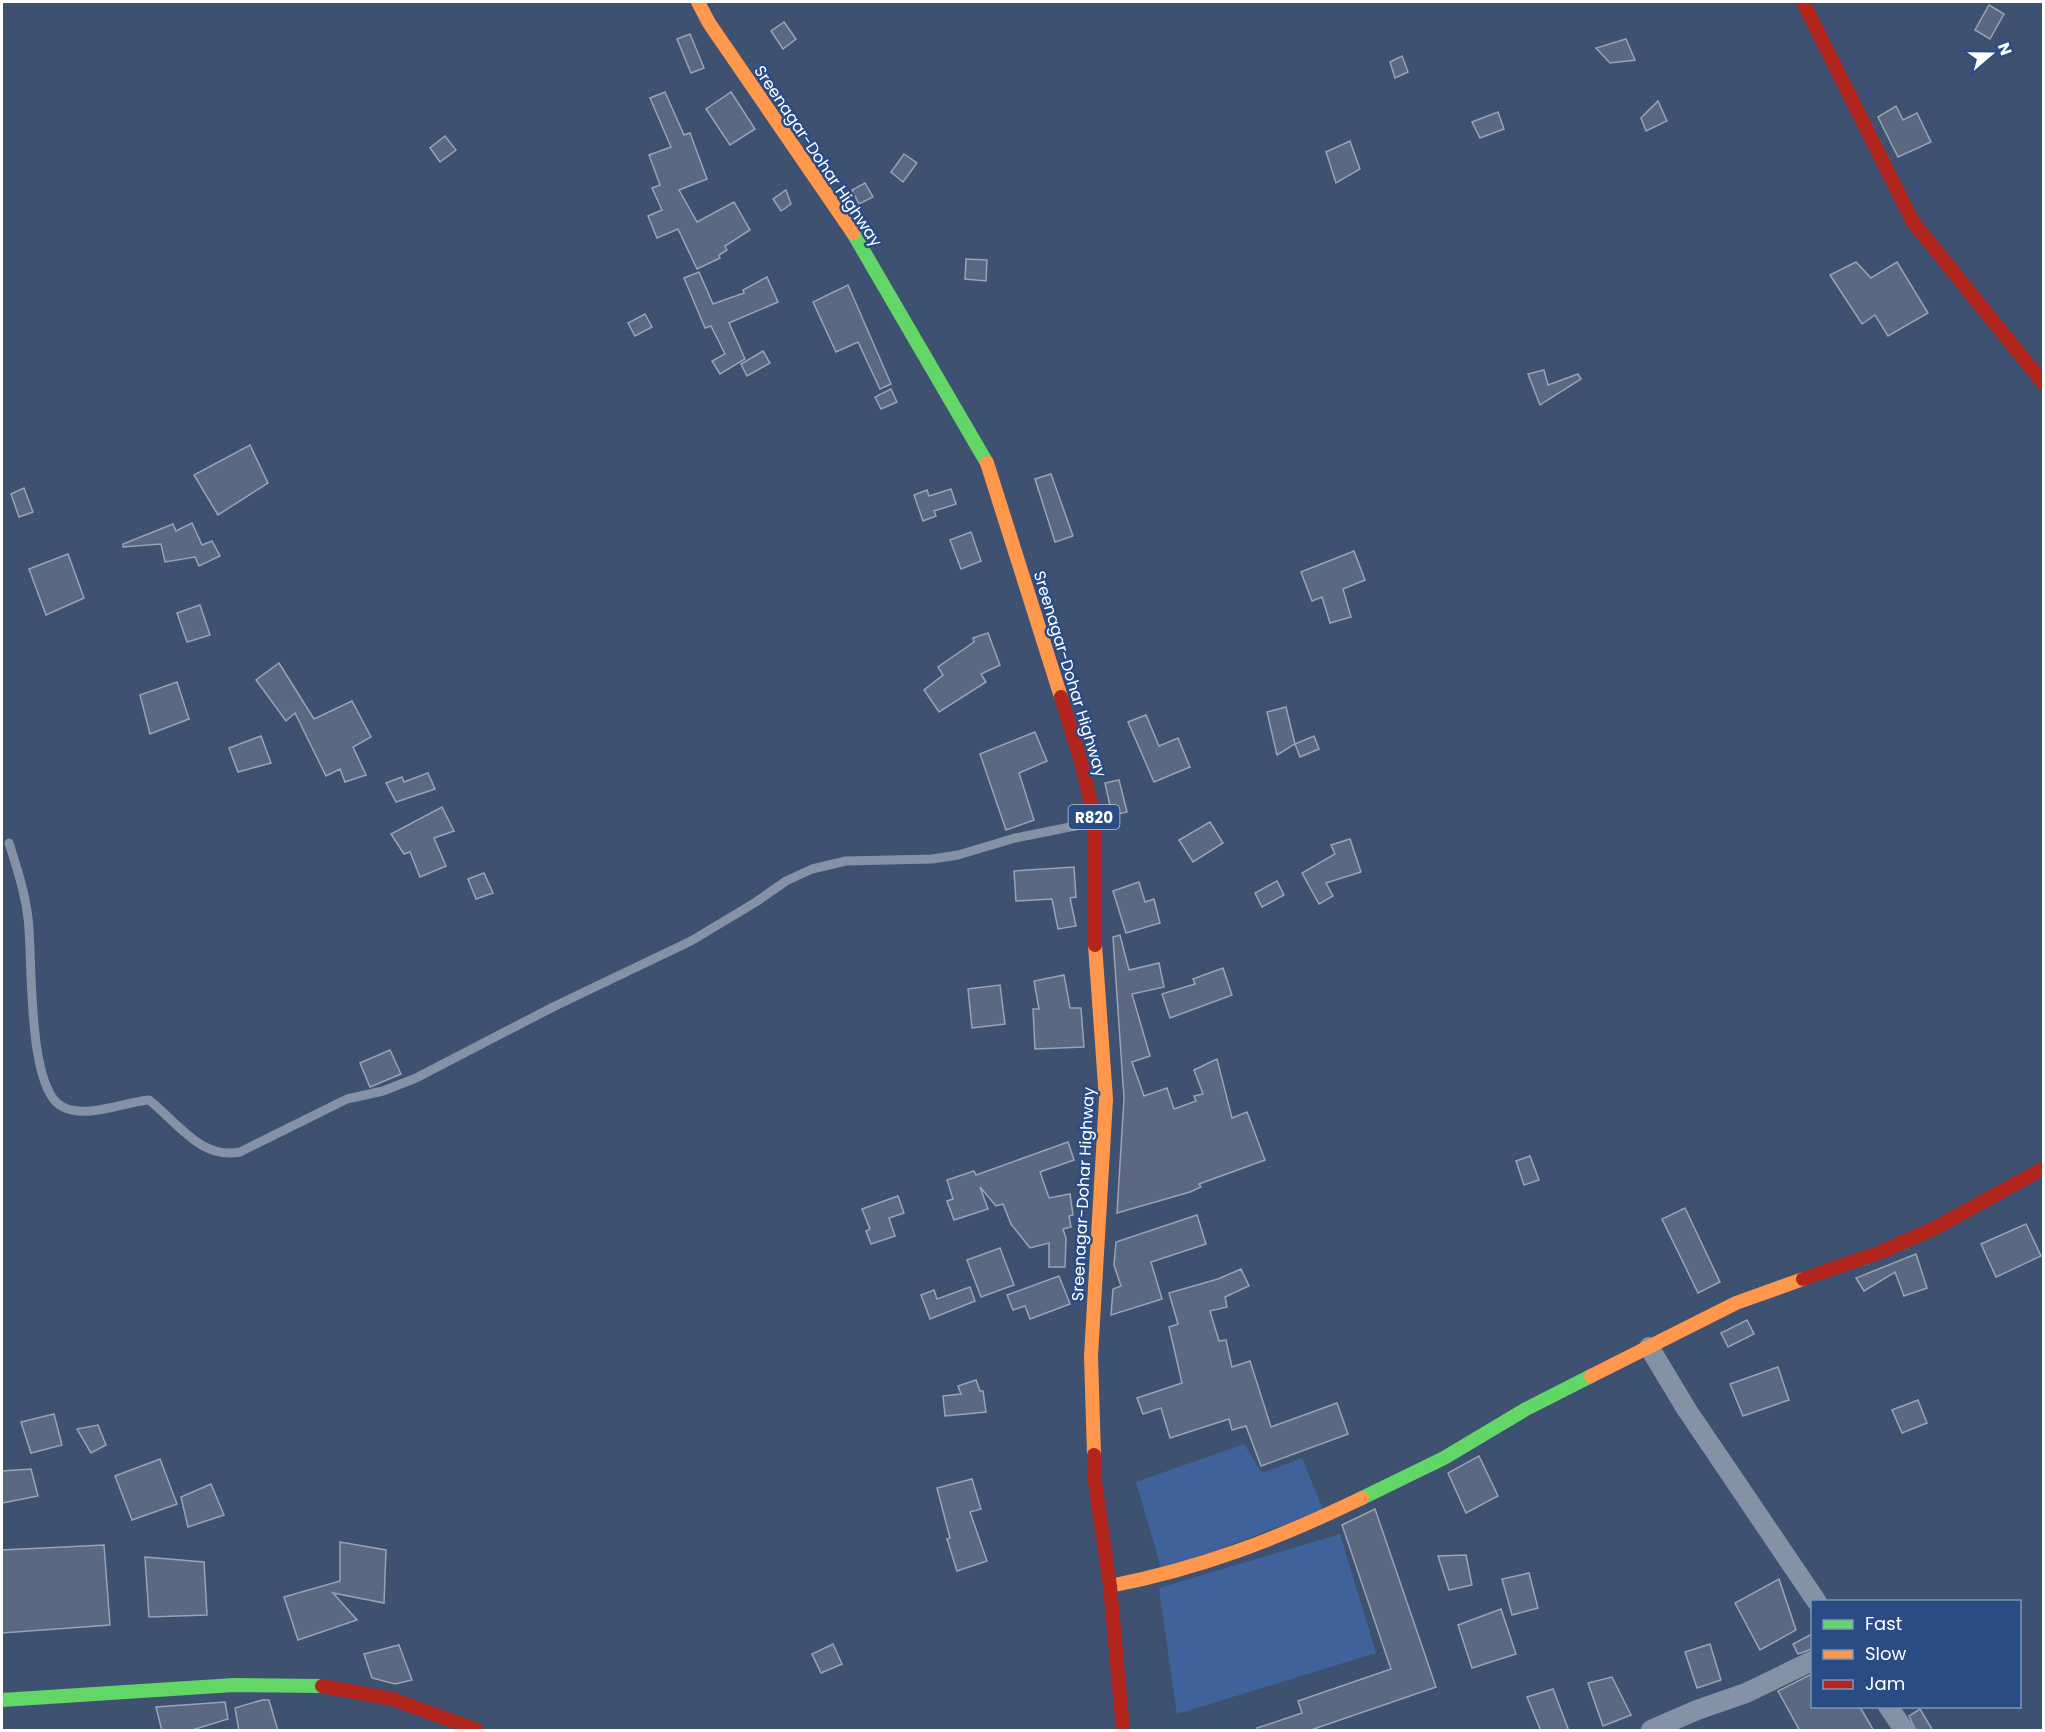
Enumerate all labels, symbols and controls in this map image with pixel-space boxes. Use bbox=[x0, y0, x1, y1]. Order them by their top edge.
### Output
north arrow bbox=[1961, 24, 2021, 84]
text: N bbox=[1992, 39, 2017, 59]
street label: Sreenagar-Dohar Highway bbox=[748, 61, 888, 251]
street label: Sreenagar-Dohar Highway bbox=[1028, 568, 1112, 780]
road number: R820 bbox=[1068, 805, 1120, 829]
street label: Sreenagar-Dohar Highway bbox=[1066, 1086, 1100, 1302]
legend bbox=[1811, 1600, 2021, 1708]
text: Fast bbox=[1865, 1611, 1902, 1636]
text: Slow bbox=[1865, 1641, 1907, 1666]
text: Jam bbox=[1865, 1671, 1905, 1696]

